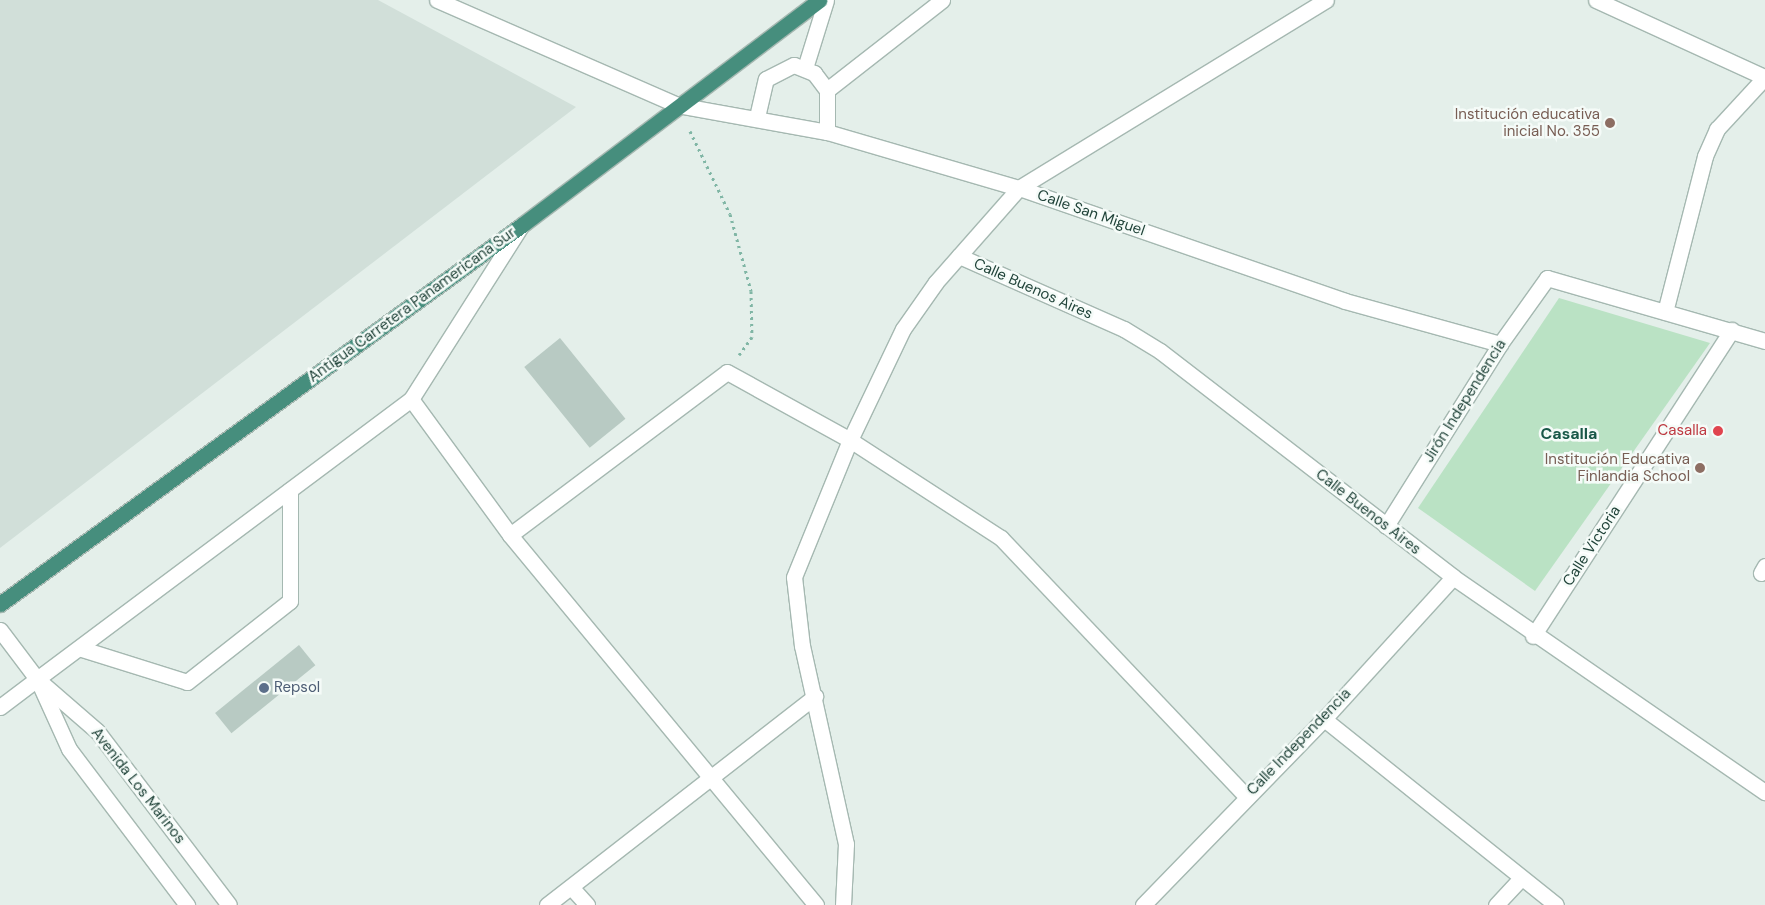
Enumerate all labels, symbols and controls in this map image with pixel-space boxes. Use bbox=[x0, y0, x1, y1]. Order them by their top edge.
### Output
place label: Institución educativa inicial No. 355 bbox=[1455, 105, 1600, 140]
marker: Institución educativa inicial No. 355 bbox=[1604, 117, 1616, 129]
street label: Calle San Miguel bbox=[1035, 186, 1147, 240]
street label: Antigua Carretera Panamericana Sur bbox=[305, 224, 519, 386]
street label: Calle Buenos Aires bbox=[971, 255, 1095, 323]
street label: Jirón Independencia bbox=[1420, 336, 1510, 466]
place label: Casalla bbox=[1658, 422, 1707, 440]
district label: Casalla bbox=[1541, 424, 1597, 444]
marker: Casalla bbox=[1711, 424, 1725, 438]
place label: Institución Educativa Finlandia School bbox=[1545, 450, 1690, 485]
marker: Institución Educativa Finlandia School bbox=[1694, 462, 1706, 474]
street label: Calle Buenos Aires bbox=[1312, 465, 1424, 559]
street label: Calle Victoria bbox=[1559, 503, 1625, 589]
place label: Repsol bbox=[274, 679, 320, 697]
marker: Repsol bbox=[258, 682, 270, 694]
street label: Calle Independencia bbox=[1243, 685, 1355, 799]
street label: Avenida Los Marinos bbox=[87, 725, 189, 847]

